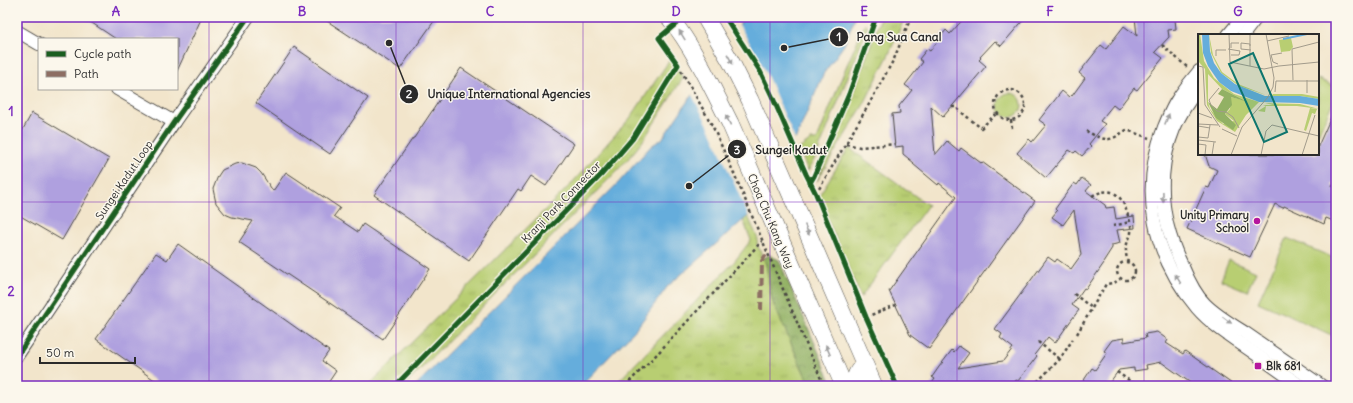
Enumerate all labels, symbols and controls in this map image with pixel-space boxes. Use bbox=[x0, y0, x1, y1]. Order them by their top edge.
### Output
text: A bbox=[112, 3, 121, 20]
text: B bbox=[298, 3, 307, 20]
text: C bbox=[486, 3, 495, 20]
text: D bbox=[671, 3, 681, 20]
text: E bbox=[860, 3, 868, 20]
text: F bbox=[1046, 3, 1054, 20]
text: G bbox=[1233, 3, 1243, 20]
callout: Pang Sua Canal bbox=[829, 25, 950, 49]
one-way arrow bbox=[678, 29, 685, 40]
text: 1 bbox=[837, 29, 841, 44]
text: Pang Sua Canal bbox=[857, 29, 942, 45]
inset map bbox=[1198, 34, 1319, 155]
legend bbox=[38, 38, 178, 90]
text: Cycle path bbox=[74, 46, 131, 61]
one-way arrow bbox=[726, 53, 733, 65]
text: Path bbox=[74, 66, 99, 81]
callout: Unique International Agencies bbox=[399, 82, 598, 106]
text: 2 bbox=[406, 86, 413, 101]
text: Unique International Agencies bbox=[427, 86, 591, 102]
text: 1 bbox=[8, 103, 14, 120]
one-way arrow bbox=[1165, 113, 1171, 125]
one-way arrow bbox=[725, 114, 731, 125]
callout: Sungei Kadut bbox=[727, 137, 835, 161]
street label: Sungei Kadut Loop bbox=[92, 138, 156, 222]
text: 3 bbox=[734, 142, 741, 157]
text: Sungei Kadut bbox=[755, 142, 828, 158]
street label: Kranji Park Connector bbox=[518, 158, 604, 246]
street label: Choa Chu Kang Way bbox=[745, 172, 797, 270]
one-way arrow bbox=[1160, 191, 1166, 204]
place label: Unity Primary School bbox=[1180, 208, 1249, 235]
marker: Unity Primary School bbox=[1252, 216, 1262, 226]
one-way arrow bbox=[804, 224, 810, 236]
one-way arrow bbox=[1174, 273, 1181, 285]
text: 2 bbox=[7, 283, 15, 300]
one-way arrow bbox=[1221, 316, 1232, 324]
scale bar bbox=[40, 339, 135, 365]
text: 50 m bbox=[46, 345, 75, 360]
one-way arrow bbox=[825, 345, 831, 356]
place label: Blk 681 bbox=[1266, 359, 1301, 373]
marker: Blk 681 bbox=[1253, 361, 1263, 371]

